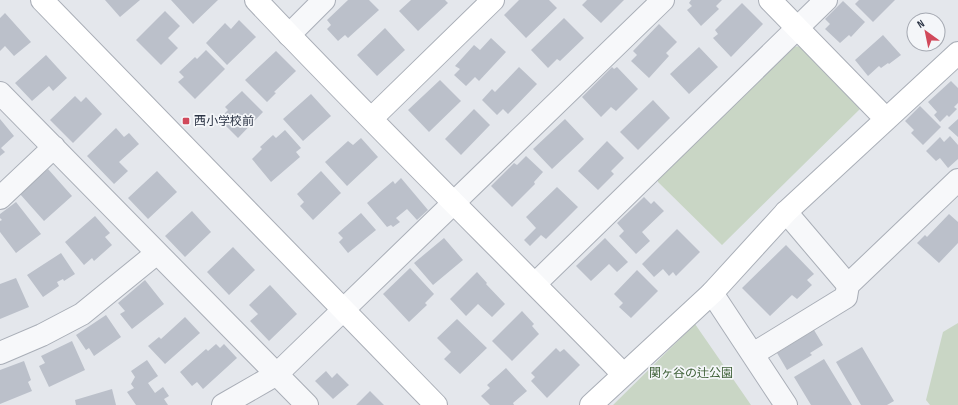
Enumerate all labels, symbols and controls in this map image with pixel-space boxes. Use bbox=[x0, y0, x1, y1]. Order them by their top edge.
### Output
north arrow bbox=[906, 12, 946, 52]
text: N bbox=[915, 17, 927, 31]
place label: 西小学校前 bbox=[194, 114, 254, 129]
marker: 西小学校前 bbox=[181, 116, 191, 126]
park label: 関ヶ谷の辻公園 bbox=[649, 366, 733, 381]

